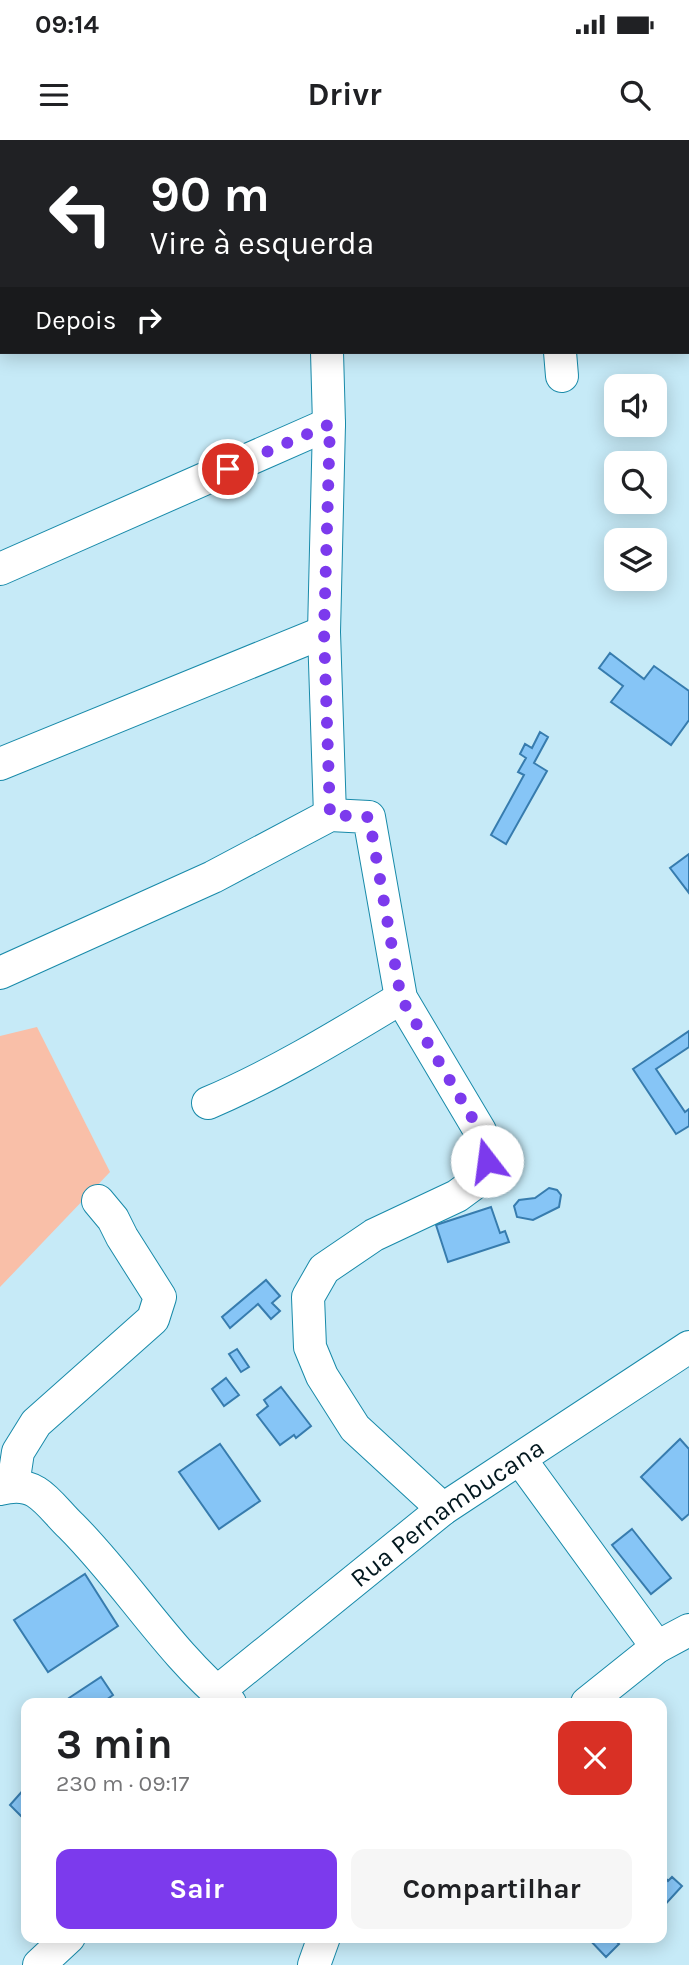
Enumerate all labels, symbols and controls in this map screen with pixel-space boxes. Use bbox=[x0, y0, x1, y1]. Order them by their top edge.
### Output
text: 09:14 bbox=[35, 9, 99, 40]
icon: menu bbox=[35, 76, 73, 114]
text: Drivr bbox=[307, 76, 382, 113]
icon: search bbox=[616, 76, 654, 114]
text: 90 m bbox=[150, 166, 270, 223]
icon: left bbox=[35, 168, 126, 259]
text: Vire à esquerda bbox=[150, 225, 374, 262]
icon: right bbox=[130, 301, 168, 339]
text: Depois bbox=[35, 305, 116, 336]
map controls bbox=[604, 374, 667, 591]
button: sound bbox=[604, 374, 667, 437]
pin bbox=[198, 439, 258, 499]
icon: arrive bbox=[209, 450, 247, 488]
button: search bbox=[604, 451, 667, 514]
button: layers bbox=[604, 528, 667, 591]
position arrow bbox=[450, 1124, 524, 1198]
street label: Rua Pernambucana bbox=[344, 1431, 550, 1594]
text: 3 min bbox=[56, 1719, 173, 1769]
button: close bbox=[558, 1721, 632, 1795]
text: 230 m · 09:17 bbox=[56, 1770, 189, 1797]
button: Sair bbox=[56, 1849, 337, 1929]
button: Compartilhar bbox=[351, 1849, 632, 1929]

